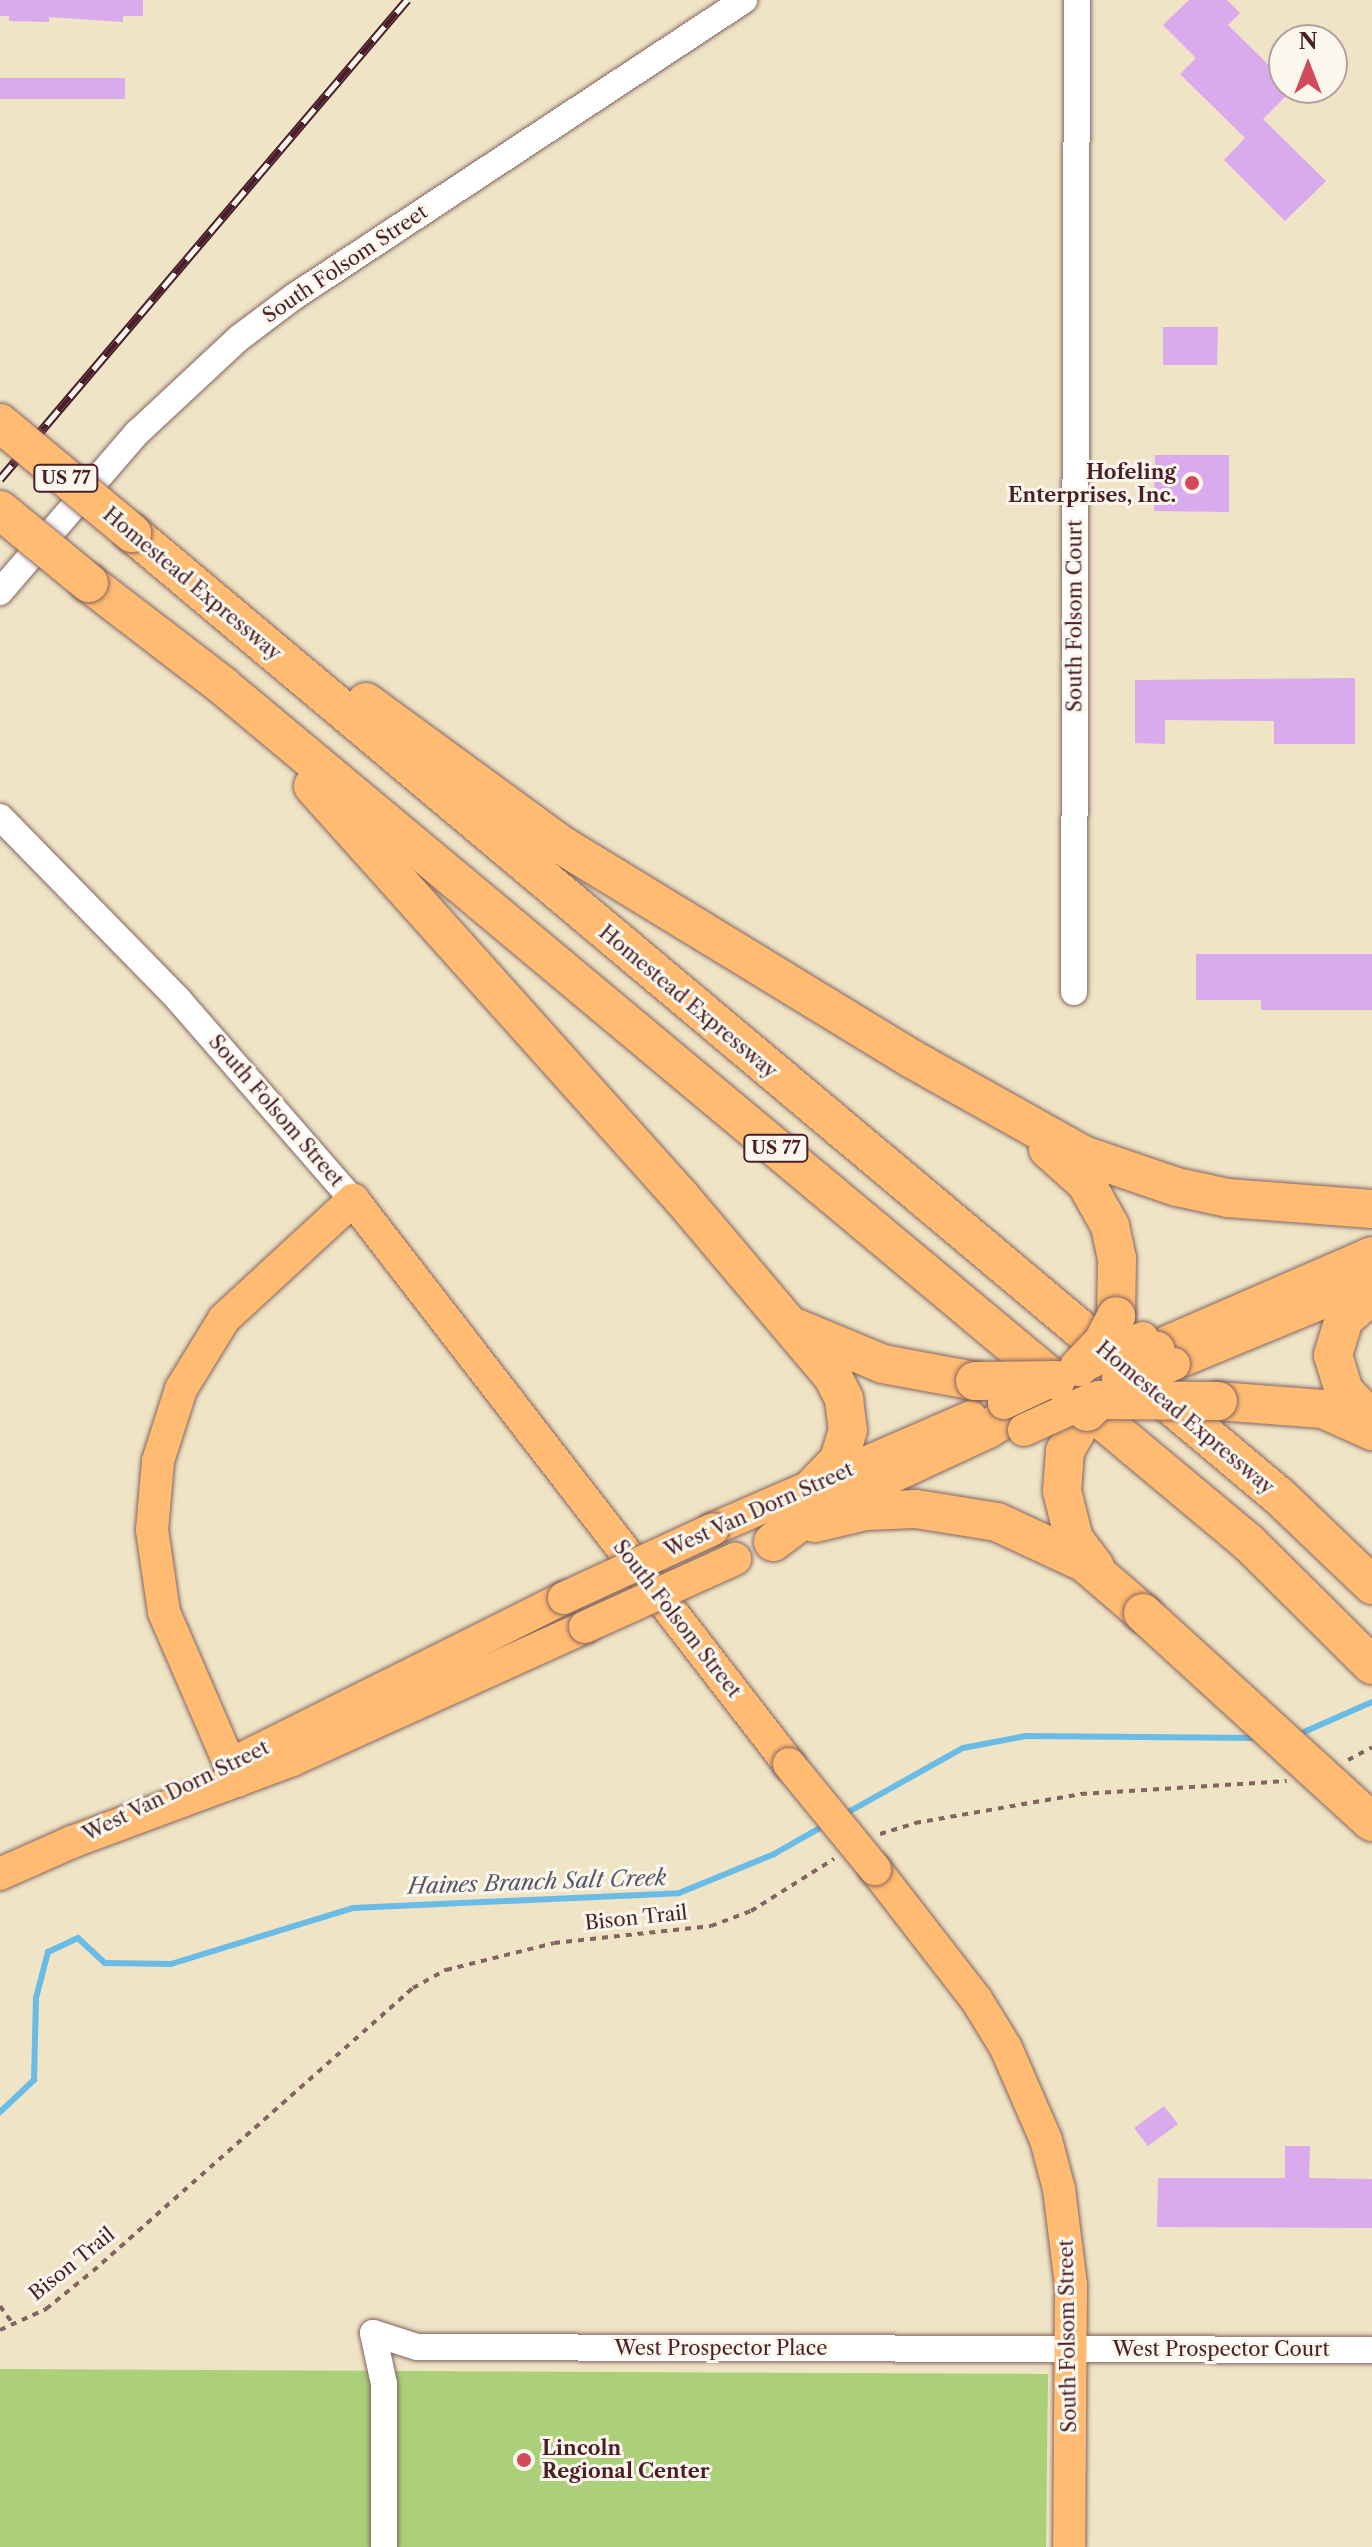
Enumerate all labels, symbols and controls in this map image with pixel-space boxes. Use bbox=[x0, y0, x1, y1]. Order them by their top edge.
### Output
north arrow bbox=[1268, 24, 1348, 104]
text: N bbox=[1298, 28, 1318, 55]
street label: South Folsom Street bbox=[258, 200, 432, 328]
place label: Hofeling Enterprises, Inc. bbox=[1008, 460, 1176, 507]
road number: US 77 bbox=[32, 464, 100, 492]
marker: Hofeling Enterprises, Inc. bbox=[1183, 474, 1201, 492]
street label: Homestead Expressway bbox=[98, 502, 286, 666]
street label: South Folsom Court bbox=[1063, 520, 1087, 712]
street label: Homestead Expressway bbox=[594, 920, 782, 1084]
street label: South Folsom Street bbox=[203, 1030, 349, 1192]
road number: US 77 bbox=[742, 1134, 810, 1162]
street label: Homestead Expressway bbox=[1091, 1336, 1279, 1500]
street label: West Van Dorn Street bbox=[661, 1457, 857, 1563]
street label: South Folsom Street bbox=[608, 1535, 746, 1703]
street label: West Van Dorn Street bbox=[79, 1735, 273, 1847]
water label: Haines Branch Salt Creek bbox=[407, 1864, 667, 1900]
street label: Bison Trail bbox=[583, 1901, 689, 1935]
street label: Bison Trail bbox=[24, 2222, 120, 2306]
street label: South Folsom Street bbox=[1054, 2239, 1082, 2433]
street label: West Prospector Place bbox=[614, 2336, 828, 2360]
street label: West Prospector Court bbox=[1112, 2337, 1330, 2361]
place label: Lincoln Regional Center bbox=[542, 2436, 709, 2483]
marker: Lincoln Regional Center bbox=[513, 2449, 535, 2471]

